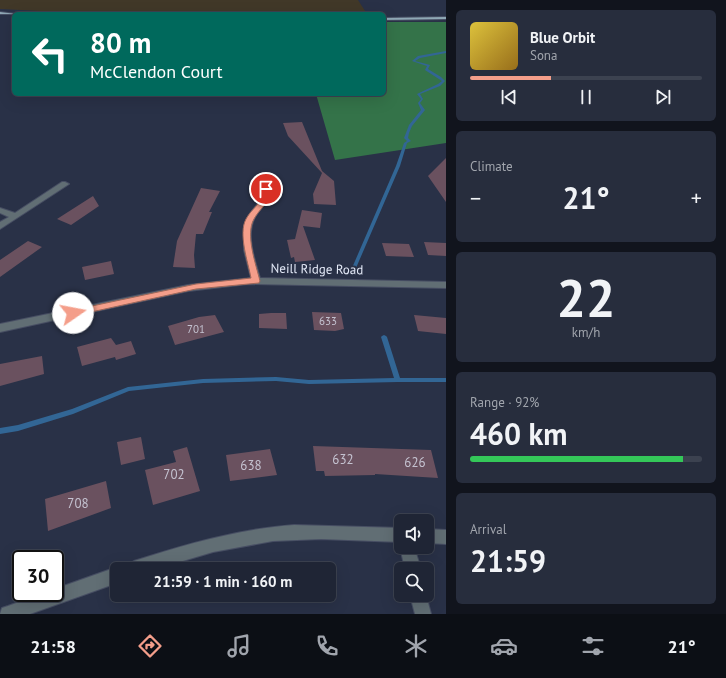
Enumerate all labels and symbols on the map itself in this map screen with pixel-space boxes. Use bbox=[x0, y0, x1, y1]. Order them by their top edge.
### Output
pin bbox=[249, 172, 283, 206]
street label: Neill Ridge Road bbox=[271, 260, 363, 278]
position arrow bbox=[52, 292, 94, 334]
house number: 633 bbox=[319, 314, 337, 328]
house number: 701 bbox=[187, 322, 205, 336]
house number: 632 bbox=[332, 451, 354, 468]
house number: 626 bbox=[404, 454, 426, 471]
house number: 638 bbox=[240, 457, 262, 474]
house number: 702 bbox=[163, 466, 185, 483]
house number: 708 bbox=[67, 495, 89, 512]
speed limit sign: 30 bbox=[12, 550, 64, 602]

